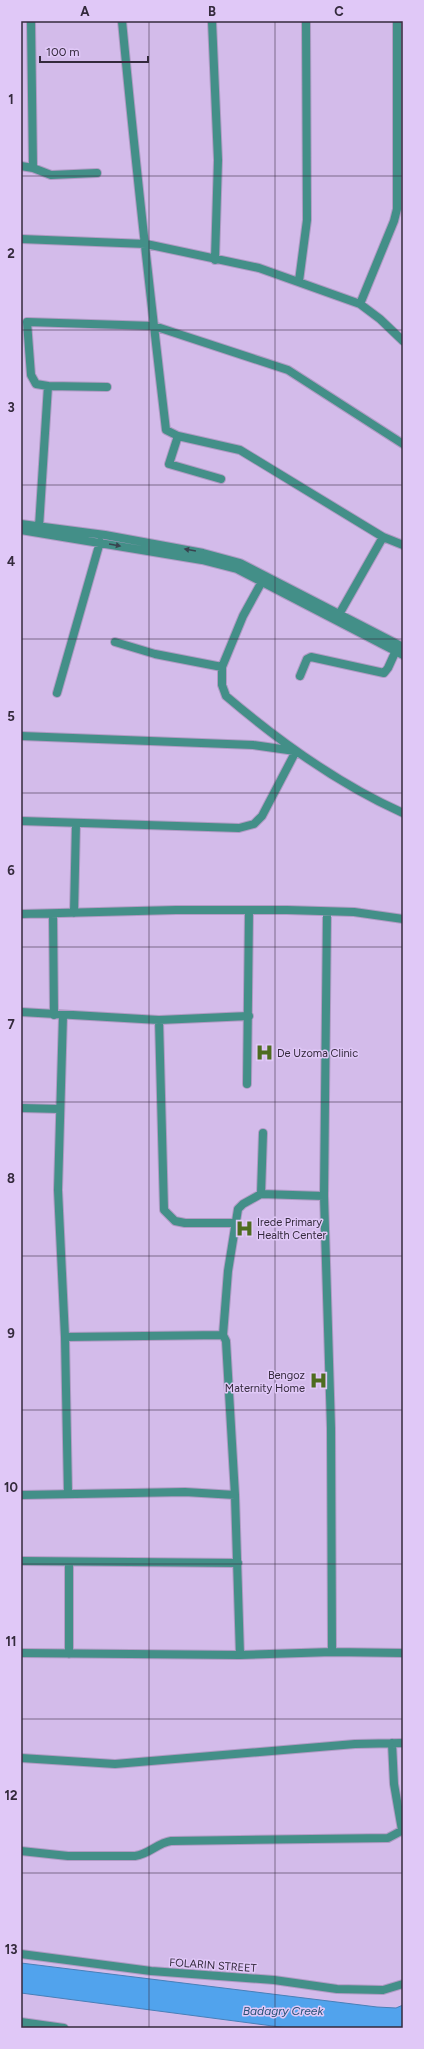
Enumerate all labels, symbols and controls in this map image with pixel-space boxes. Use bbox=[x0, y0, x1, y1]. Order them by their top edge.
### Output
text: A bbox=[80, 4, 90, 19]
text: B bbox=[208, 4, 216, 19]
text: C bbox=[334, 4, 344, 19]
scale bar bbox=[40, 38, 148, 64]
text: 100 m bbox=[46, 45, 80, 59]
text: 1 bbox=[8, 92, 14, 107]
text: 2 bbox=[7, 246, 15, 261]
text: 3 bbox=[7, 400, 15, 415]
one-way arrow bbox=[109, 542, 121, 548]
one-way arrow bbox=[184, 547, 196, 553]
text: 4 bbox=[7, 554, 15, 569]
text: 5 bbox=[7, 709, 15, 724]
text: 6 bbox=[7, 863, 15, 878]
text: 7 bbox=[7, 1017, 15, 1032]
hospital icon: De Uzoma Clinic bbox=[254, 1043, 274, 1063]
place label: De Uzoma Clinic bbox=[277, 1047, 358, 1060]
text: 8 bbox=[7, 1171, 15, 1186]
place label: Irede Primary Health Center bbox=[257, 1216, 327, 1242]
hospital icon: Irede Primary Health Center bbox=[234, 1218, 254, 1238]
text: 9 bbox=[7, 1326, 15, 1341]
place label: Bengoz Maternity Home bbox=[225, 1369, 305, 1395]
hospital icon: Bengoz Maternity Home bbox=[308, 1371, 328, 1391]
text: 10 bbox=[4, 1480, 18, 1495]
text: 11 bbox=[6, 1634, 16, 1649]
text: 12 bbox=[4, 1788, 18, 1803]
text: 13 bbox=[5, 1942, 17, 1957]
street label: FOLARIN STREET bbox=[169, 1956, 257, 1975]
water label: Badagry Creek bbox=[243, 2004, 324, 2018]

